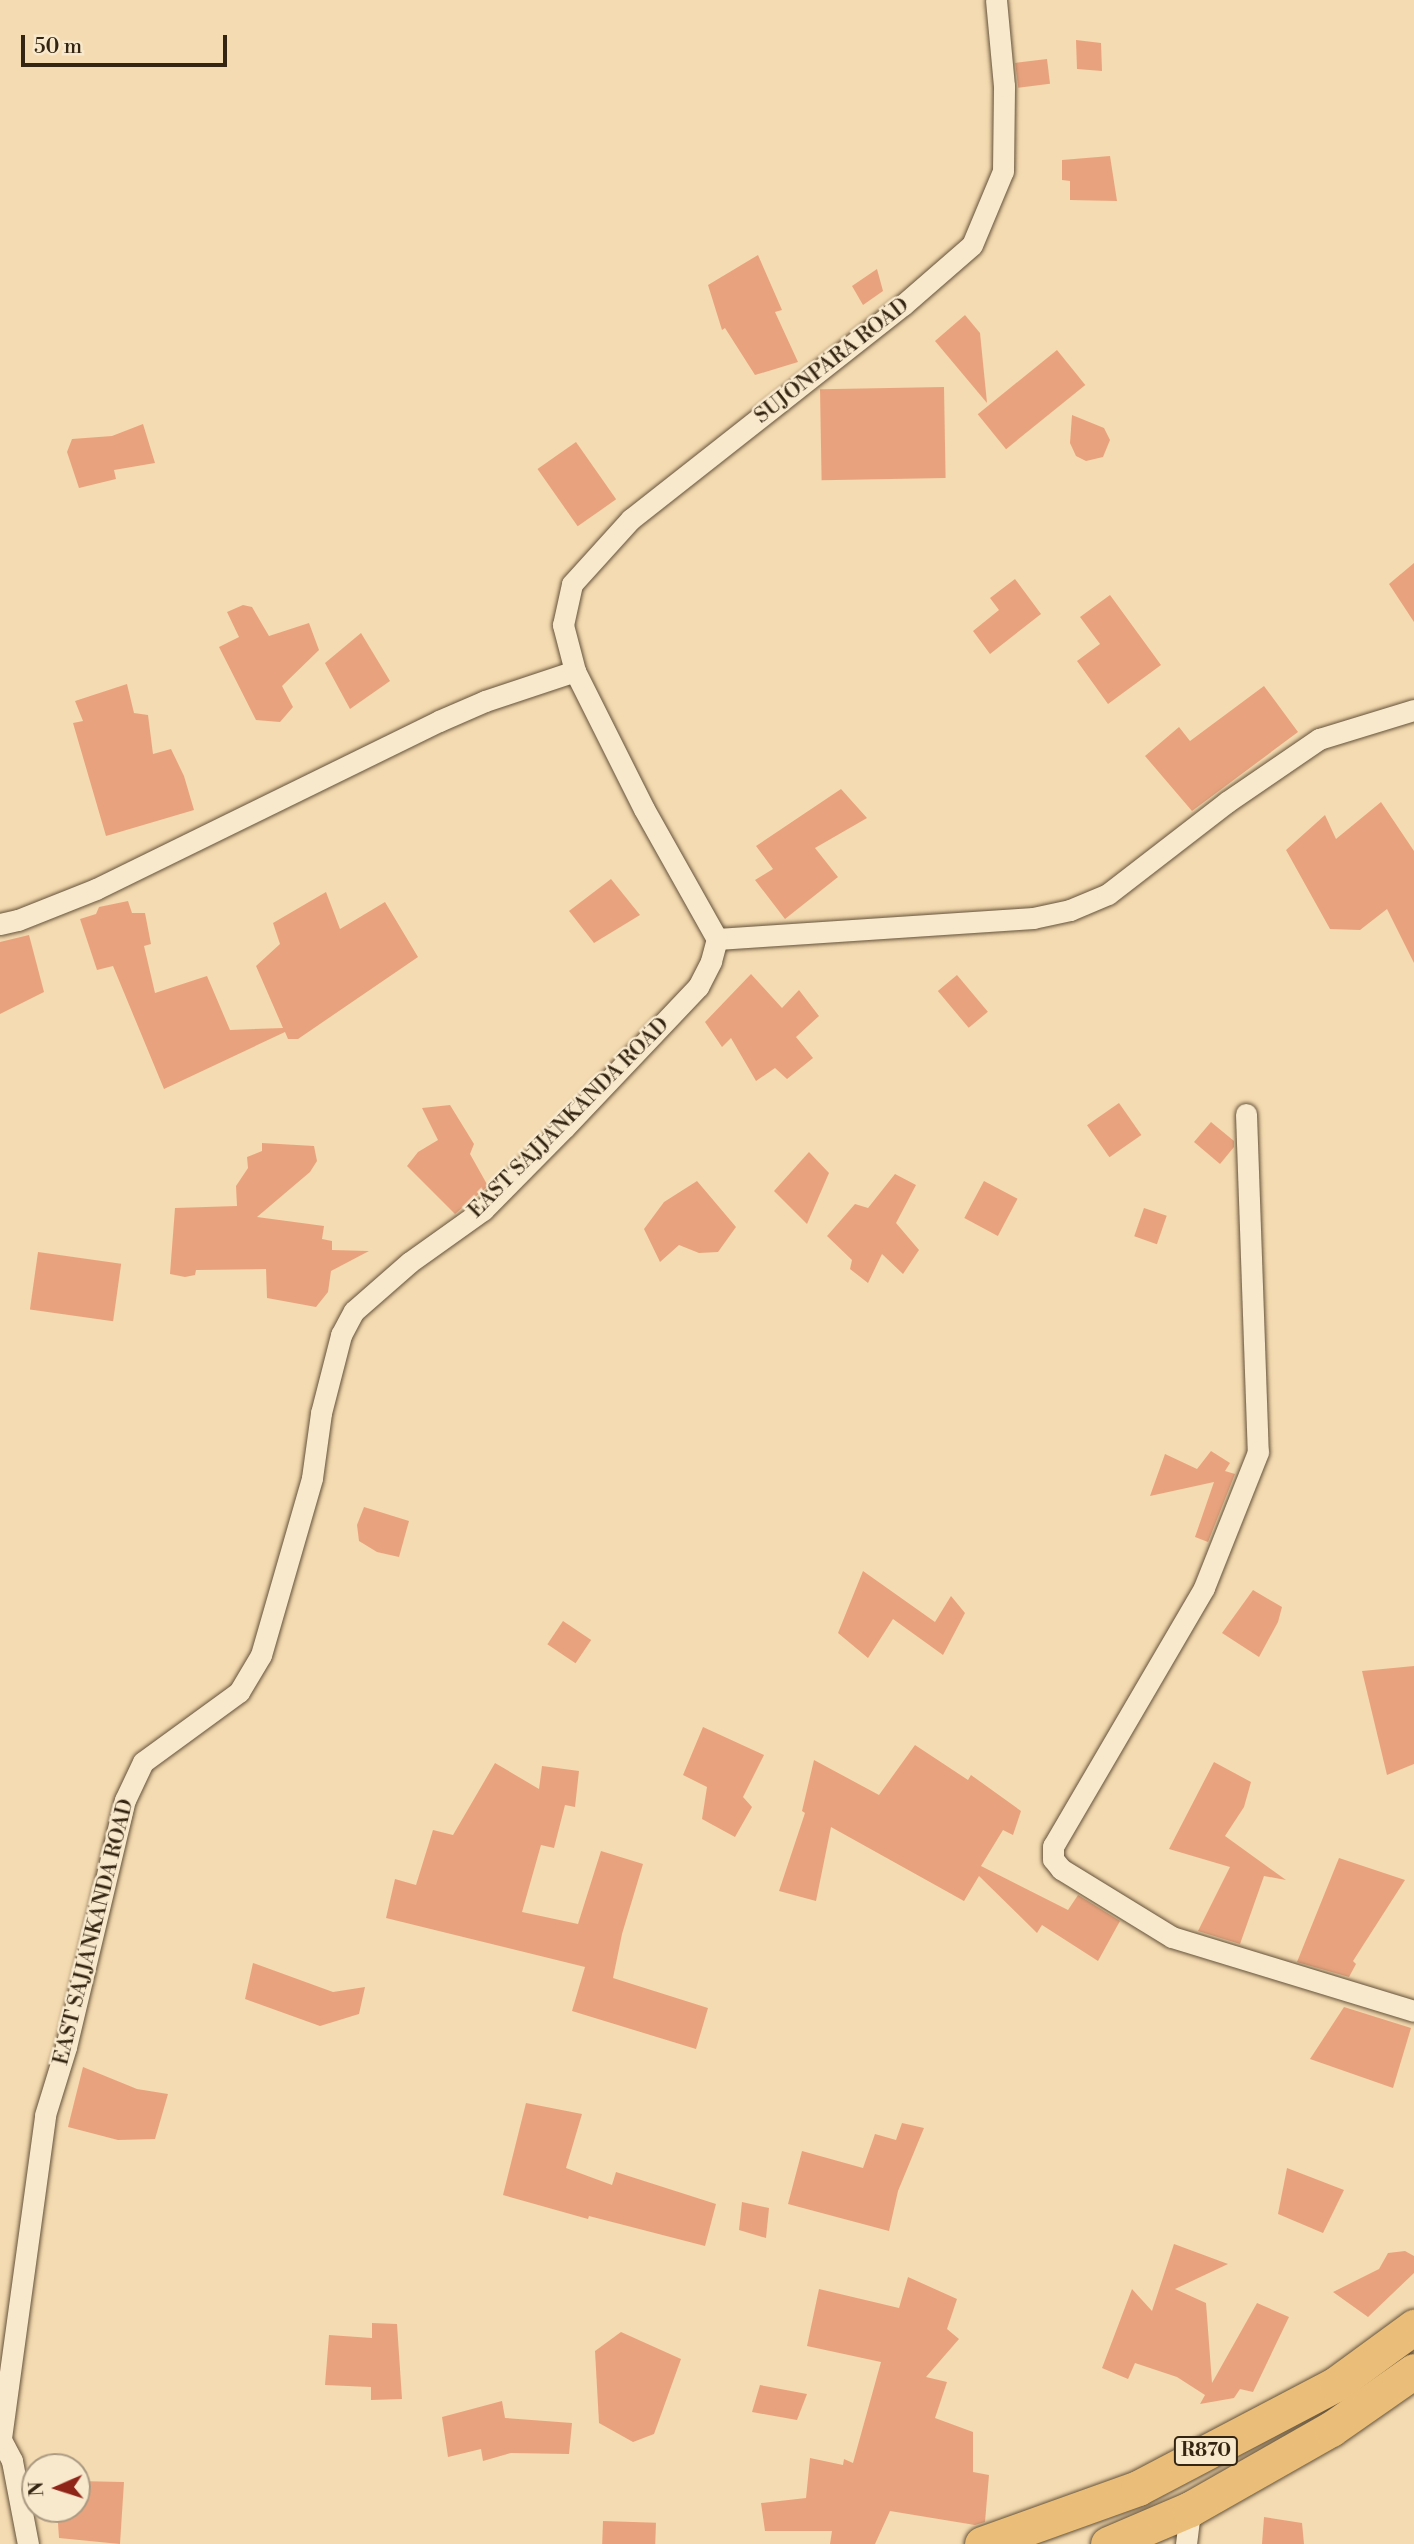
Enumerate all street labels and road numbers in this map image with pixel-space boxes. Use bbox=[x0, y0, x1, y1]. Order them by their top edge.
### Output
street label: SUJONPARA ROAD bbox=[750, 293, 914, 429]
street label: EAST SAJJANKANDA ROAD bbox=[463, 1012, 675, 1224]
street label: EAST SAJJANKANDA ROAD bbox=[49, 1796, 139, 2068]
road number: R870 bbox=[1173, 2436, 1239, 2466]

